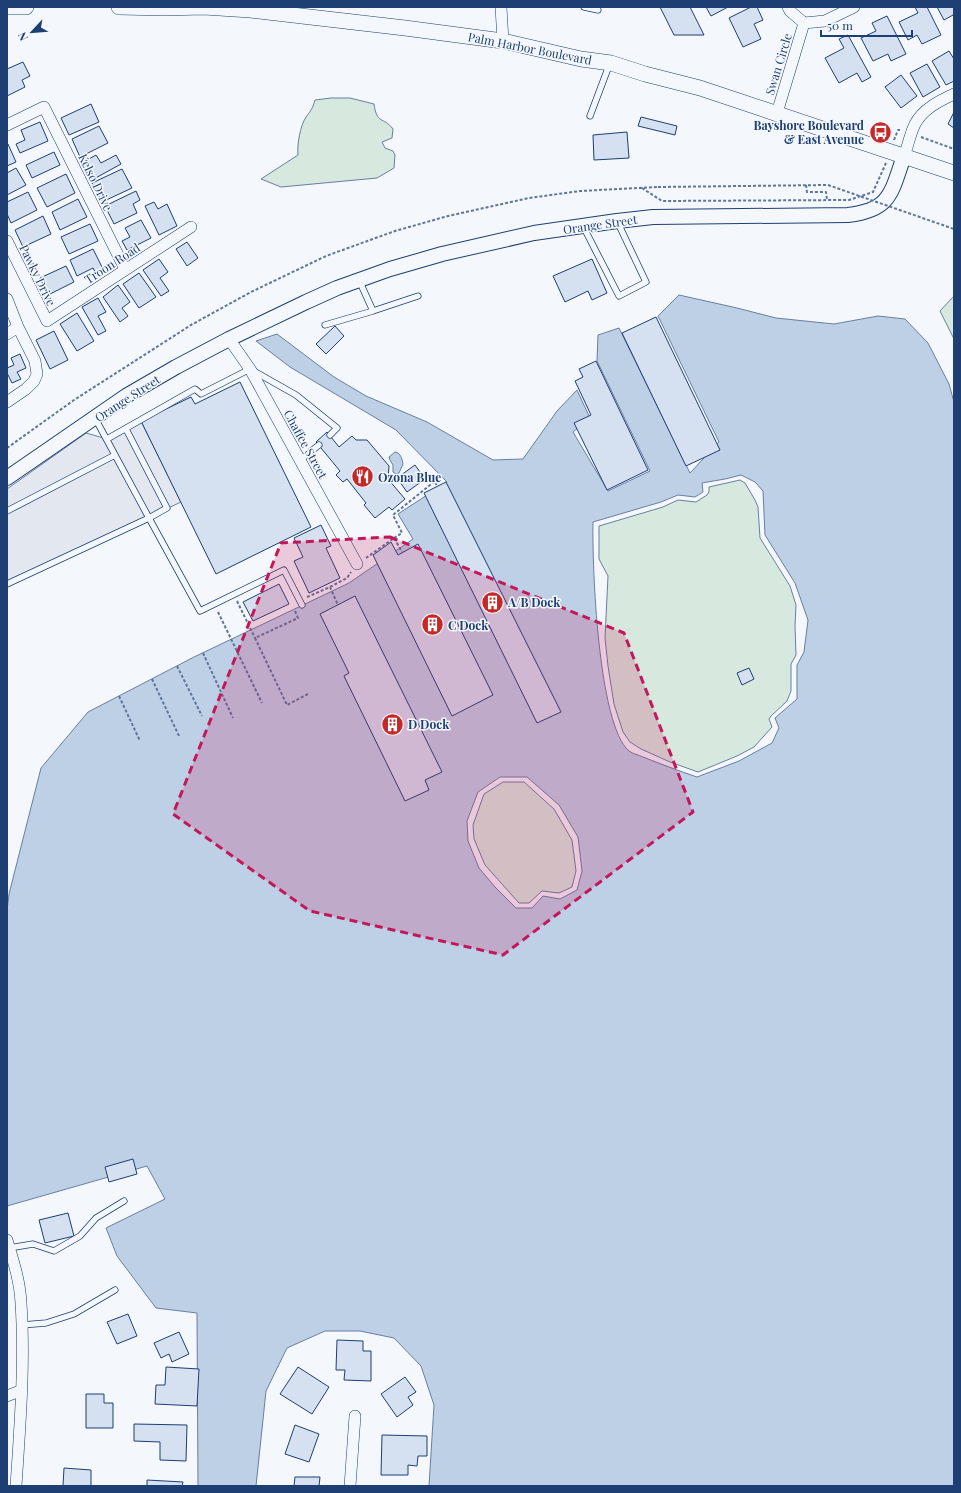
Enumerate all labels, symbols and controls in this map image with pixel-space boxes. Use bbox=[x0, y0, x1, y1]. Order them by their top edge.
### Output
north arrow bbox=[12, 12, 52, 52]
scale bar bbox=[821, 12, 912, 38]
text: 50 m bbox=[827, 17, 853, 33]
street label: Palm Harbor Boulevard bbox=[467, 28, 593, 68]
text: N bbox=[14, 30, 31, 43]
street label: Swan Circle bbox=[761, 31, 795, 97]
place label: Bayshore Boulevard & East Avenue bbox=[753, 117, 864, 147]
bus stop icon: Bayshore Boulevard & East Avenue bbox=[867, 119, 893, 145]
street label: Kelso Drive bbox=[75, 151, 117, 213]
street label: Orange Street bbox=[562, 211, 639, 237]
street label: Troon Road bbox=[81, 239, 143, 287]
street label: Pawky Drive bbox=[16, 242, 60, 308]
street label: Orange Street bbox=[91, 371, 163, 425]
street label: Chaffee Street bbox=[281, 407, 332, 482]
restaurant icon: Ozona Blue bbox=[350, 464, 376, 490]
place label: Ozona Blue bbox=[378, 469, 441, 485]
building icon: A/B Dock bbox=[479, 589, 505, 615]
place label: A/B Dock bbox=[507, 594, 561, 610]
building icon: C Dock bbox=[420, 612, 446, 638]
place label: C Dock bbox=[448, 617, 489, 633]
building icon: D Dock bbox=[380, 711, 406, 737]
place label: D Dock bbox=[408, 716, 450, 732]

